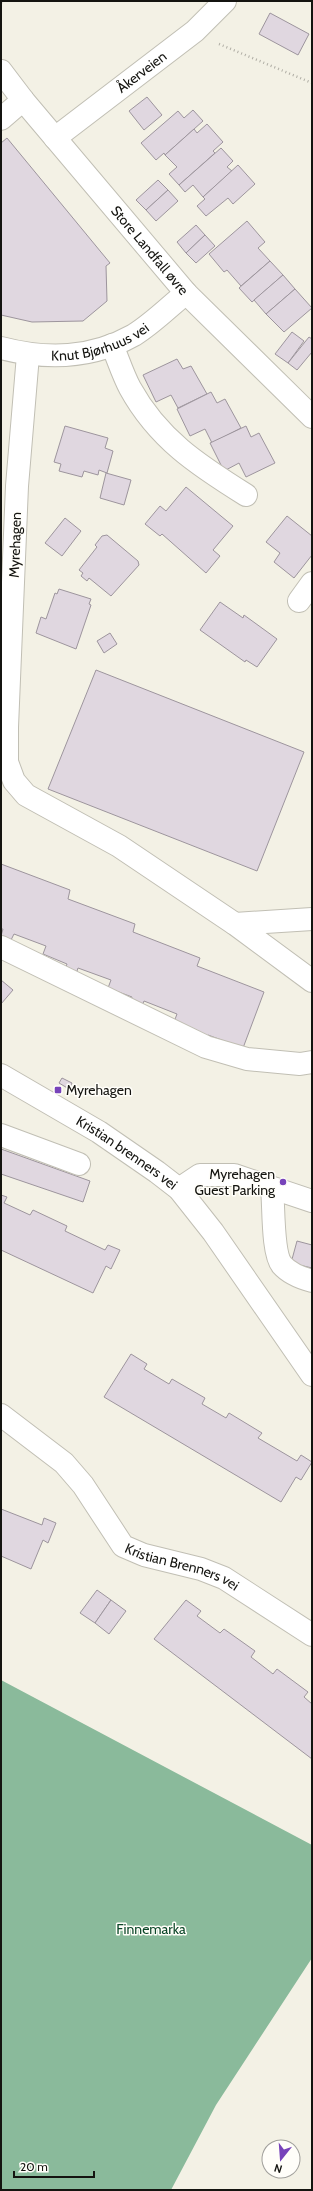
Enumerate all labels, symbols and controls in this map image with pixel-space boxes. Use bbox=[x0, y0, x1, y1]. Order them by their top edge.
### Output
street label: Åkerveien bbox=[113, 47, 170, 97]
street label: Store Landfall øvre bbox=[107, 202, 193, 299]
street label: Knut Bjørhuus vei bbox=[51, 319, 153, 365]
street label: Myrehagen bbox=[5, 512, 25, 578]
place label: Myrehagen bbox=[66, 1081, 132, 1099]
marker: Myrehagen bbox=[53, 1085, 63, 1095]
street label: Kristian brenners vei bbox=[73, 1112, 181, 1194]
place label: Myrehagen Guest Parking bbox=[195, 1165, 276, 1199]
marker: Myrehagen Guest Parking bbox=[278, 1177, 288, 1187]
street label: Kristian Brenners vei bbox=[122, 1539, 243, 1594]
park label: Finnemarka bbox=[116, 1920, 186, 1938]
north arrow bbox=[261, 2139, 301, 2179]
scale bar bbox=[14, 2153, 94, 2179]
text: 20 m bbox=[20, 2159, 48, 2174]
text: N bbox=[272, 2161, 284, 2176]

